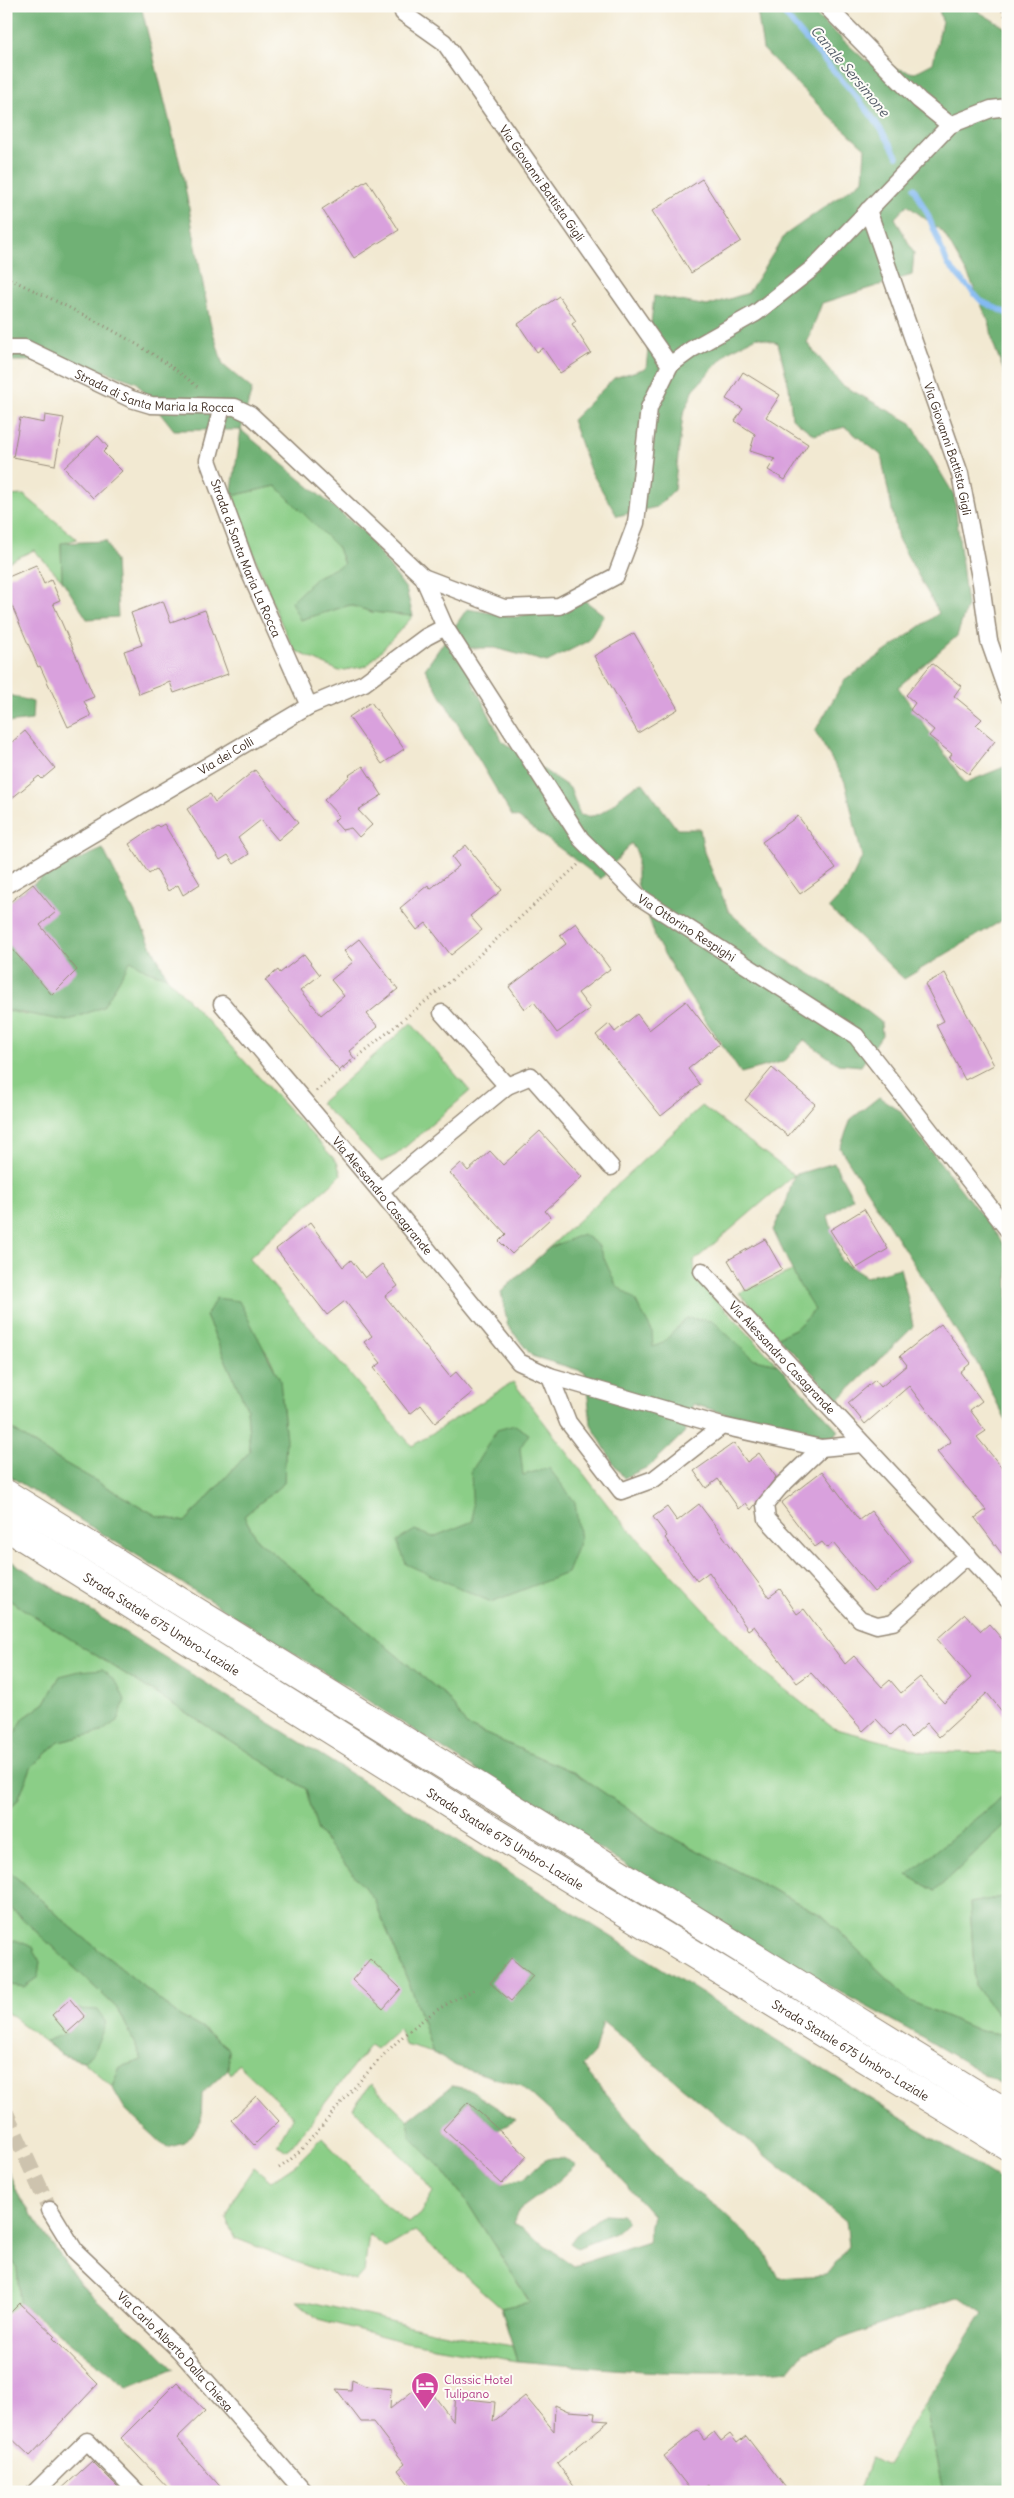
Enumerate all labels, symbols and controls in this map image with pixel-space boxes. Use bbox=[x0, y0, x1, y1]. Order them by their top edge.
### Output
water label: Canale Sersimone bbox=[807, 22, 894, 121]
street label: Via Giovanni Battista Gigli bbox=[497, 122, 588, 244]
street label: Strada di Santa Maria la Rocca bbox=[73, 366, 234, 414]
street label: Via Giovanni Battista Gigli bbox=[921, 380, 975, 516]
street label: Strada di Santa Maria La Rocca bbox=[208, 477, 285, 639]
street label: Via dei Colli bbox=[195, 733, 256, 777]
street label: Via Ottorino Respighi bbox=[635, 890, 739, 964]
street label: Via Alessandro Casagrande bbox=[330, 1133, 436, 1257]
street label: Via Alessandro Casagrande bbox=[726, 1298, 839, 1417]
street label: Strada Statale 675 Umbro-Laziale bbox=[81, 1569, 243, 1678]
street label: Strada Statale 675 Umbro-Laziale bbox=[424, 1784, 586, 1892]
street label: Strada Statale 675 Umbro-Laziale bbox=[769, 1996, 932, 2104]
street label: Via Carlo Alberto Dalla Chiesa bbox=[114, 2288, 237, 2414]
hotel icon: Classic Hotel Tulipano bbox=[410, 2371, 440, 2410]
place label: Classic Hotel Tulipano bbox=[444, 2372, 512, 2401]

